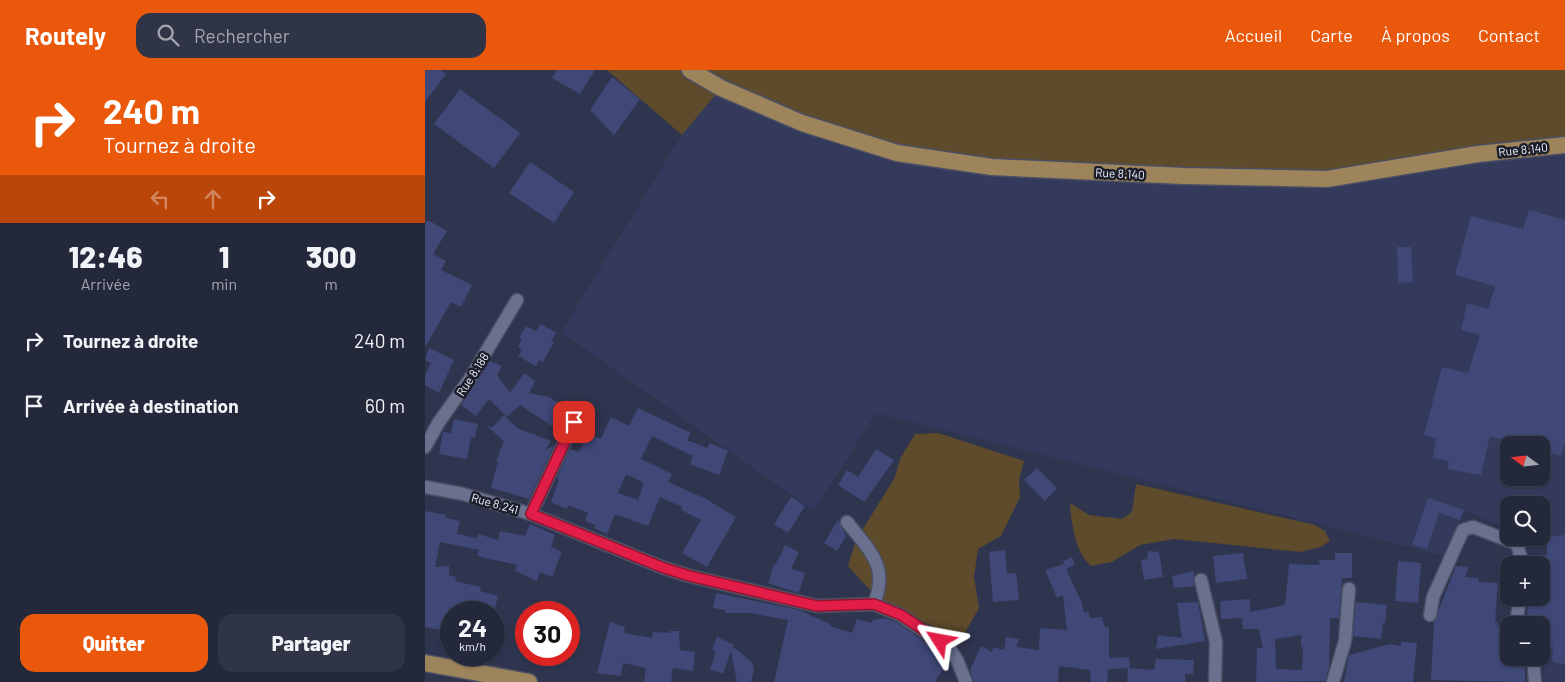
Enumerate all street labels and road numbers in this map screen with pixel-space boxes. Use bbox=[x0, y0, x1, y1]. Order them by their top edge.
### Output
street label: Rue 8.140 bbox=[1498, 139, 1548, 159]
street label: Rue 8.140 bbox=[1095, 165, 1145, 181]
street label: Rue 8.188 bbox=[453, 350, 491, 398]
street label: Rue 8.241 bbox=[470, 490, 520, 516]

